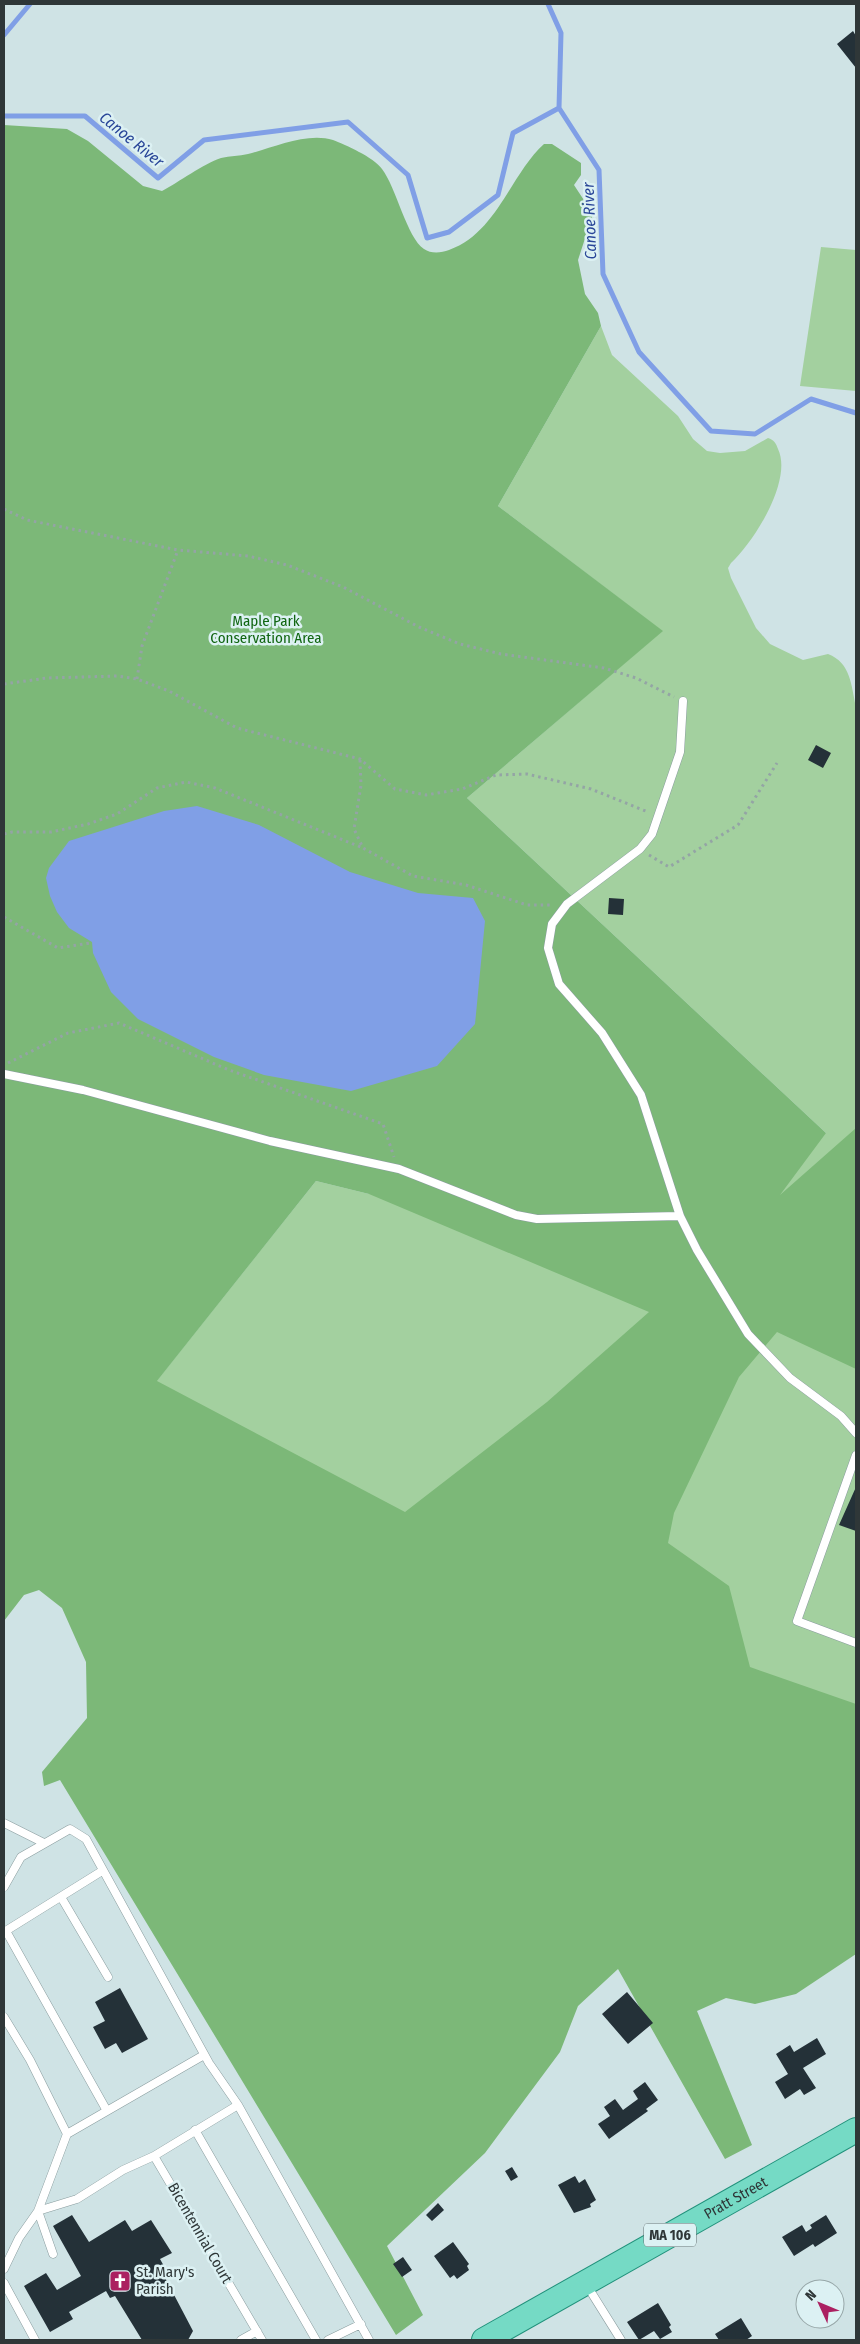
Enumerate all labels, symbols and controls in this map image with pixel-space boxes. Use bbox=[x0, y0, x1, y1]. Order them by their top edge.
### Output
water label: Canoe River bbox=[96, 108, 168, 171]
water label: Canoe River bbox=[579, 182, 600, 260]
park label: Maple Park Conservation Area bbox=[210, 612, 322, 647]
street label: Pratt Street bbox=[701, 2173, 771, 2223]
street label: Bicentennial Court bbox=[164, 2180, 236, 2287]
road number: MA 106 bbox=[644, 2224, 696, 2246]
place label: St. Mary's Parish bbox=[136, 2263, 194, 2298]
church icon: St. Mary's Parish bbox=[108, 2269, 132, 2293]
north arrow bbox=[795, 2279, 845, 2329]
text: N bbox=[802, 2286, 820, 2304]

